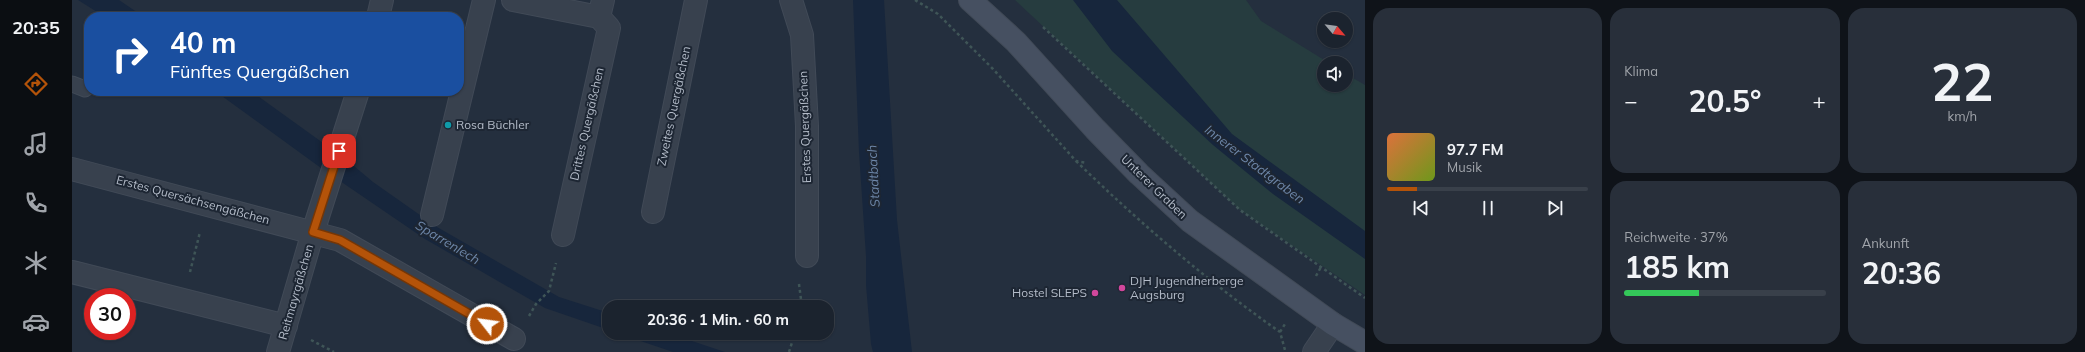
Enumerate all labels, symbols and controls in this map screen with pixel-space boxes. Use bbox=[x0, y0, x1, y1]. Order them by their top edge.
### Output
north arrow bbox=[1317, 12, 1353, 48]
map controls bbox=[1317, 12, 1353, 92]
text: 20:35 bbox=[12, 16, 60, 39]
text: 40 m bbox=[170, 25, 236, 60]
icon: right bbox=[104, 28, 156, 80]
street label: Zweites Quergäßchen bbox=[654, 45, 694, 167]
text: 22 bbox=[1931, 49, 1994, 114]
button: sound bbox=[1317, 56, 1353, 92]
text: Fünftes Quergäßchen bbox=[170, 60, 350, 83]
text: Klima bbox=[1624, 63, 1658, 79]
street label: Drittes Quergäßchen bbox=[566, 66, 607, 182]
icon: directions bbox=[22, 70, 50, 98]
street label: Erstes Quergäßchen bbox=[795, 71, 814, 184]
text: 20.5° bbox=[1689, 82, 1761, 120]
text: − bbox=[1624, 87, 1638, 115]
text: + bbox=[1812, 87, 1826, 115]
text: km/h bbox=[1948, 108, 1977, 124]
place label: Rosa Büchler bbox=[456, 117, 530, 132]
marker: Rosa Büchler bbox=[443, 120, 453, 130]
water label: Innerer Stadtgraben bbox=[1202, 121, 1308, 207]
icon: music bbox=[22, 130, 50, 158]
pin bbox=[322, 134, 356, 168]
icon: arrive bbox=[328, 140, 350, 162]
text: 97.7 FM bbox=[1447, 140, 1503, 159]
water label: Stadtbach bbox=[863, 144, 883, 208]
street label: Unterer Graben bbox=[1118, 151, 1190, 222]
text: Musik bbox=[1447, 159, 1482, 175]
street label: Erstes Quersächsengäßchen bbox=[115, 172, 271, 227]
icon: phone bbox=[22, 189, 50, 217]
icon: previous bbox=[1410, 197, 1432, 219]
icon: pause bbox=[1477, 197, 1499, 219]
icon: next bbox=[1544, 197, 1566, 219]
water label: Sparrenlech bbox=[413, 217, 483, 267]
text: Reichweite · 37% bbox=[1624, 229, 1728, 245]
text: Ankunft bbox=[1862, 235, 1909, 251]
street label: Reitmayrgäßchen bbox=[275, 242, 316, 341]
text: 185 km bbox=[1624, 248, 1730, 286]
icon: climate bbox=[22, 249, 50, 277]
text: 20:36 bbox=[1862, 254, 1941, 292]
place label: DJH Jugendherberge Augsburg bbox=[1130, 273, 1243, 302]
marker: DJH Jugendherberge Augsburg bbox=[1117, 283, 1127, 293]
place label: Hostel SLEPS bbox=[1012, 285, 1087, 300]
speed limit sign: 30 bbox=[84, 288, 136, 340]
marker: Hostel SLEPS bbox=[1090, 288, 1100, 298]
position arrow bbox=[466, 303, 508, 345]
icon: car bbox=[22, 308, 50, 336]
text: 20:36 · 1 Min. · 60 m bbox=[647, 310, 789, 329]

